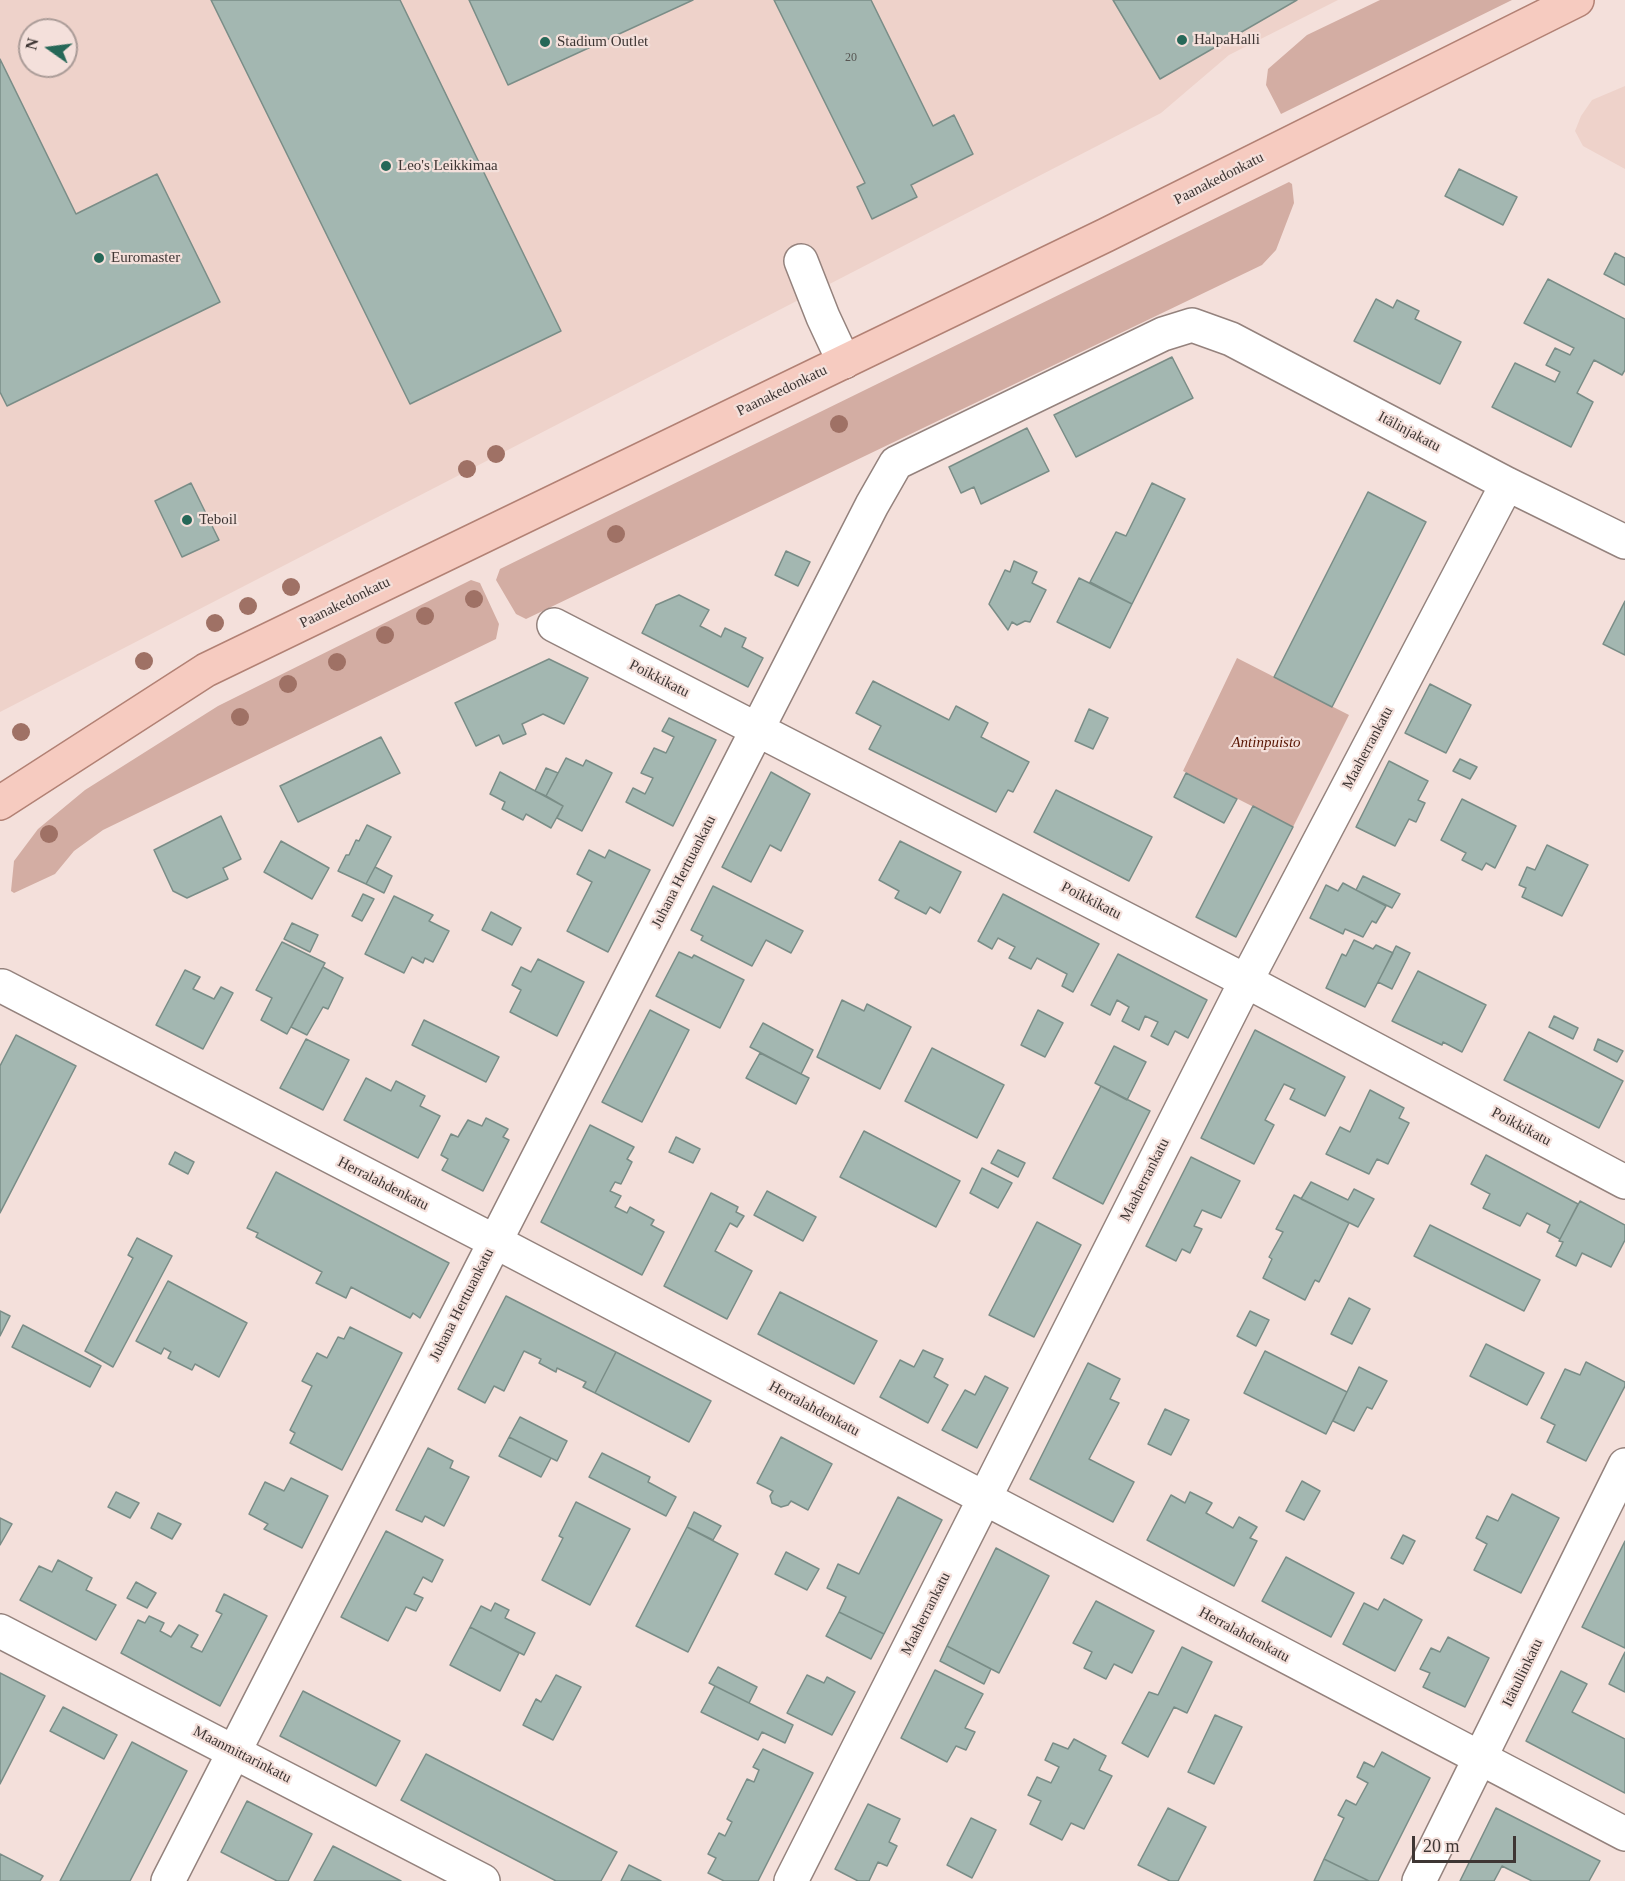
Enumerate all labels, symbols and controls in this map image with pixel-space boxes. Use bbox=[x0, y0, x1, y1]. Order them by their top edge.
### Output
north arrow bbox=[18, 18, 78, 78]
place label: HalpaHalli bbox=[1194, 31, 1260, 49]
place label: Stadium Outlet bbox=[557, 33, 648, 51]
marker: HalpaHalli bbox=[1175, 33, 1189, 47]
marker: Stadium Outlet bbox=[538, 35, 552, 49]
text: N bbox=[22, 36, 42, 52]
house number: 20 bbox=[845, 51, 857, 65]
street label: Paanakedonkatu bbox=[1171, 149, 1267, 209]
place label: Leo's Leikkimaa bbox=[398, 157, 498, 175]
marker: Leo's Leikkimaa bbox=[379, 159, 393, 173]
place label: Euromaster bbox=[111, 249, 180, 267]
marker: Euromaster bbox=[92, 251, 106, 265]
street label: Paanakedonkatu bbox=[734, 361, 830, 421]
street label: Itälinjakatu bbox=[1375, 408, 1443, 456]
place label: Teboil bbox=[199, 511, 237, 529]
marker: Teboil bbox=[180, 513, 194, 527]
street label: Paanakedonkatu bbox=[297, 573, 393, 633]
street label: Poikkikatu bbox=[626, 656, 692, 702]
street label: Maaherrankatu bbox=[1339, 704, 1397, 792]
park label: Antinpuisto bbox=[1231, 734, 1301, 752]
street label: Juhana Herttuankatu bbox=[648, 813, 720, 931]
street label: Poikkikatu bbox=[1058, 878, 1124, 924]
street label: Poikkikatu bbox=[1488, 1104, 1554, 1150]
street label: Maaherrankatu bbox=[1116, 1135, 1174, 1225]
street label: Herralahdenkatu bbox=[334, 1153, 432, 1215]
street label: Juhana Herttuankatu bbox=[426, 1246, 498, 1364]
street label: Herralahdenkatu bbox=[766, 1378, 862, 1440]
street label: Maaherrankatu bbox=[897, 1569, 955, 1659]
street label: Herralahdenkatu bbox=[1196, 1604, 1292, 1666]
street label: Itätullinkatu bbox=[1499, 1636, 1547, 1710]
street label: Maanmittarinkatu bbox=[190, 1723, 294, 1787]
scale bar bbox=[1415, 1824, 1518, 1862]
text: 20 m bbox=[1423, 1836, 1460, 1856]

